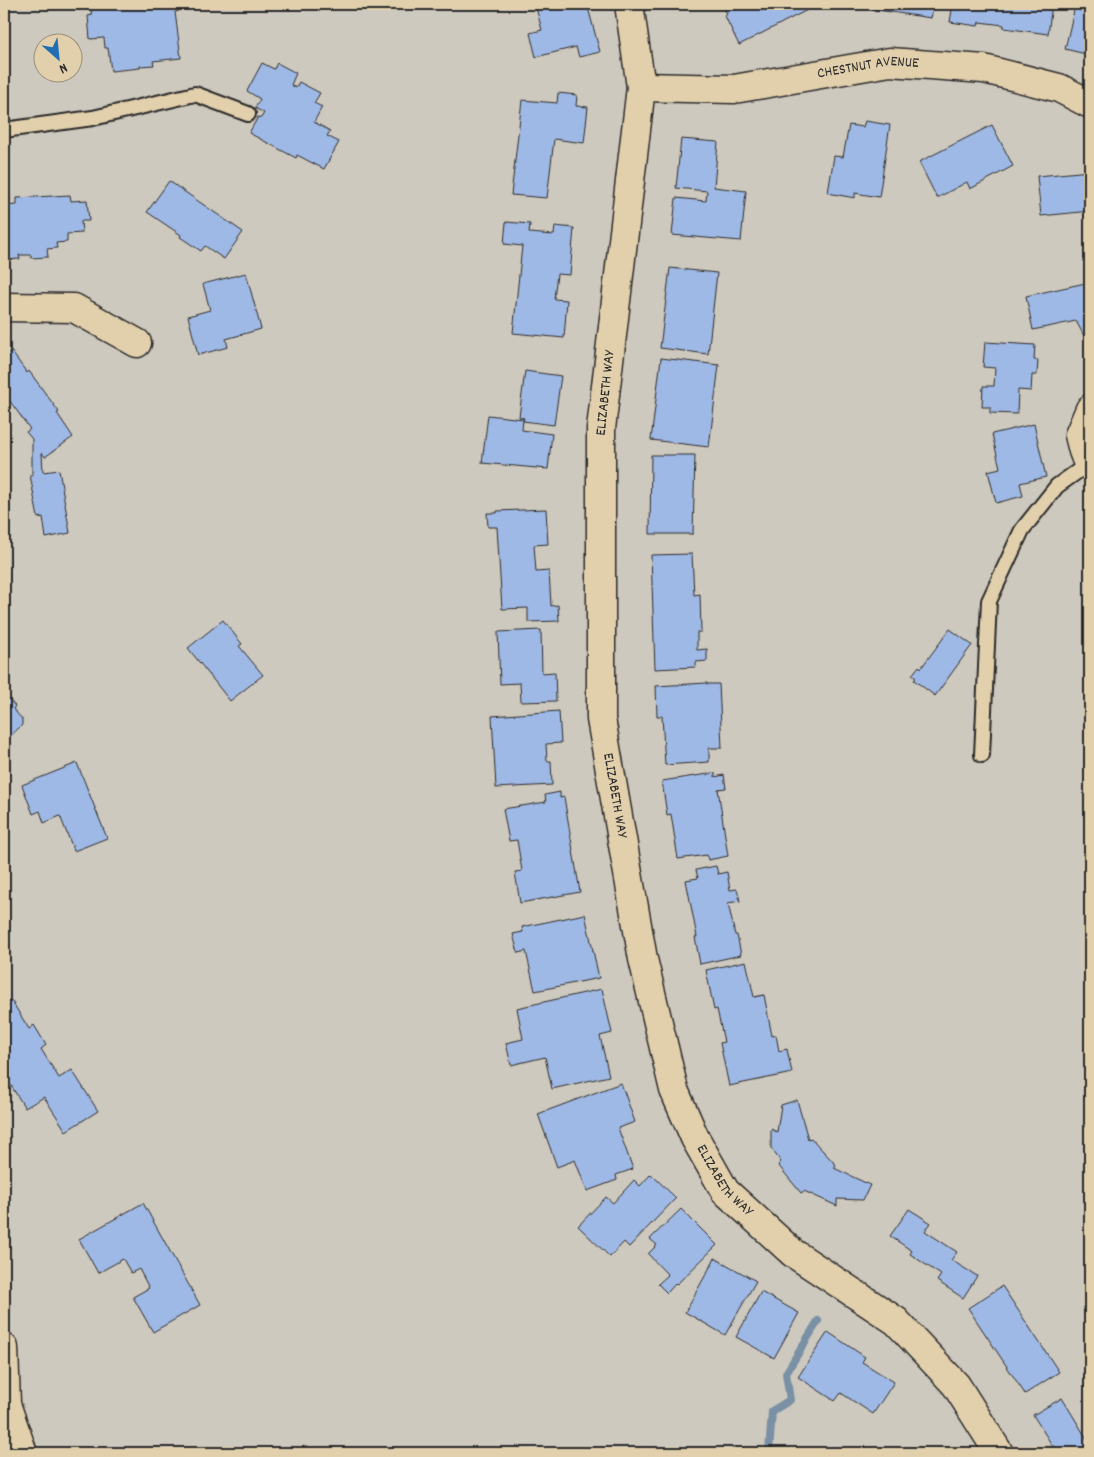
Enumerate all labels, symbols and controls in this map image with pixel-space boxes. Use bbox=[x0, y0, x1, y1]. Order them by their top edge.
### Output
north arrow bbox=[32, 32, 82, 82]
street label: CHESTNUT AVENUE bbox=[816, 51, 920, 85]
text: N bbox=[55, 57, 71, 78]
street label: ELIZABETH WAY bbox=[591, 349, 621, 437]
street label: ELIZABETH WAY bbox=[596, 751, 633, 840]
street label: ELIZABETH WAY bbox=[690, 1141, 758, 1222]

